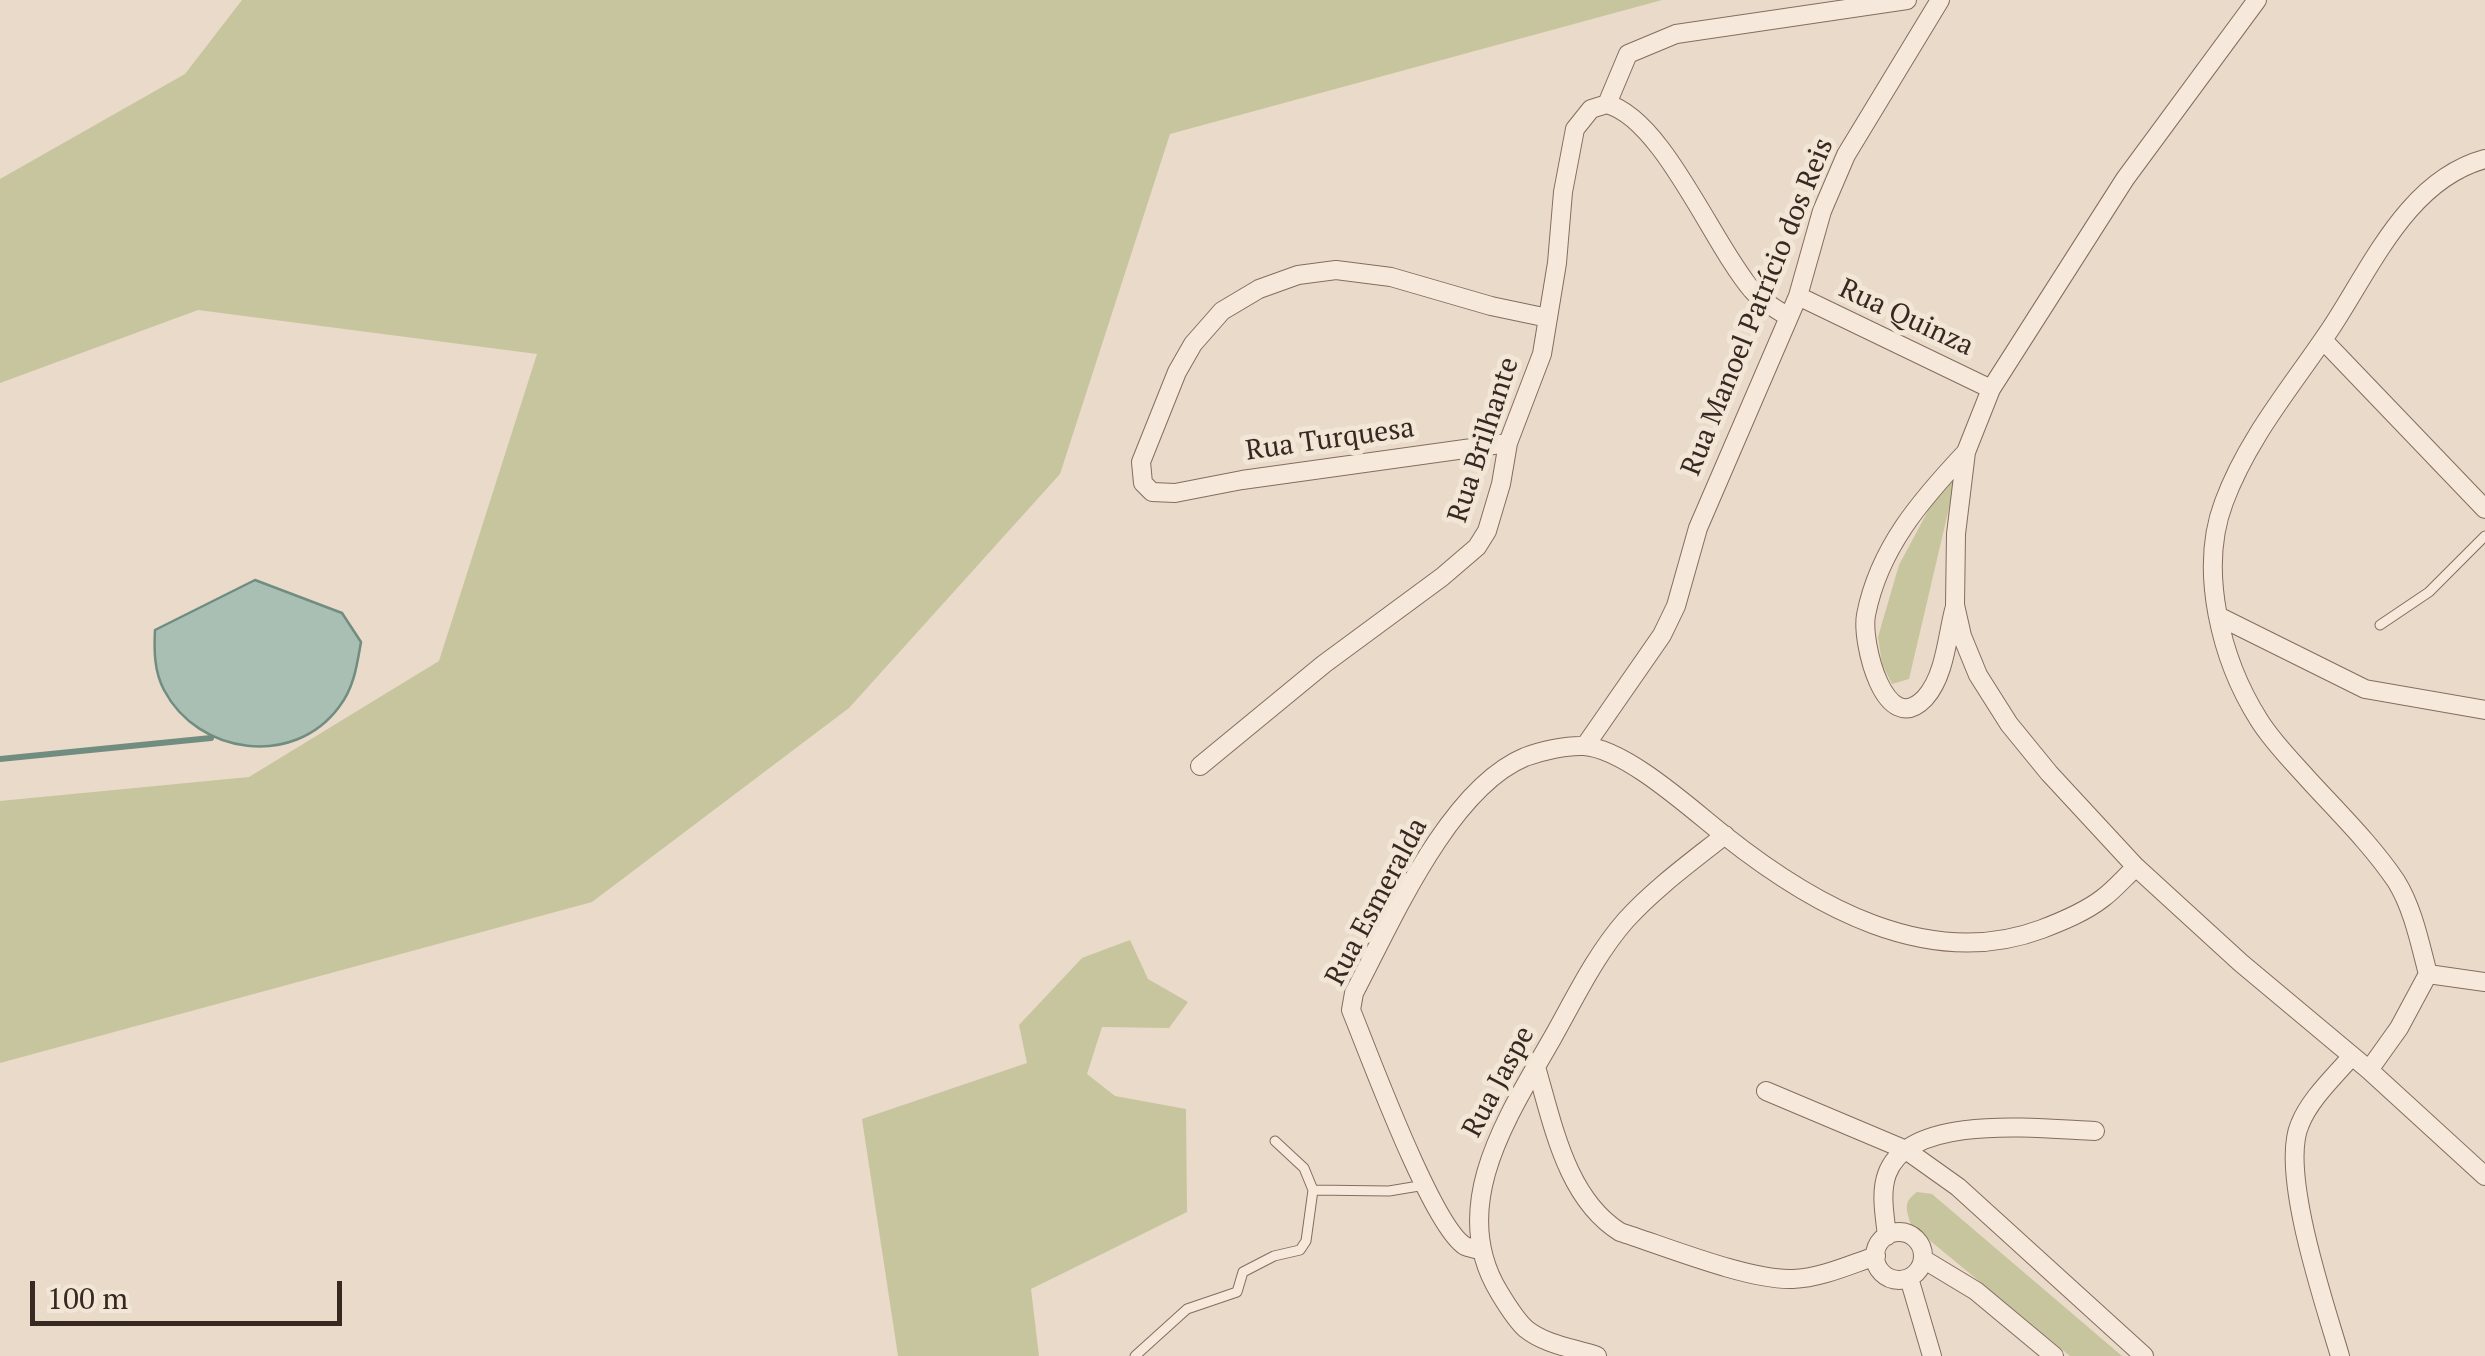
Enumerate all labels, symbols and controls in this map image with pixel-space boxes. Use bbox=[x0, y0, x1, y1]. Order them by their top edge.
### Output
street label: Rua Manoel Patrício dos Reis bbox=[1675, 133, 1841, 481]
street label: Rua Quinza bbox=[1833, 272, 1979, 364]
street label: Rua Brilhante bbox=[1442, 353, 1526, 527]
street label: Rua Turquesa bbox=[1244, 412, 1416, 468]
street label: Rua Esmeralda bbox=[1319, 813, 1435, 991]
street label: Rua Jaspe bbox=[1456, 1021, 1542, 1143]
scale bar bbox=[35, 1261, 348, 1323]
text: 100 m bbox=[47, 1278, 128, 1318]

